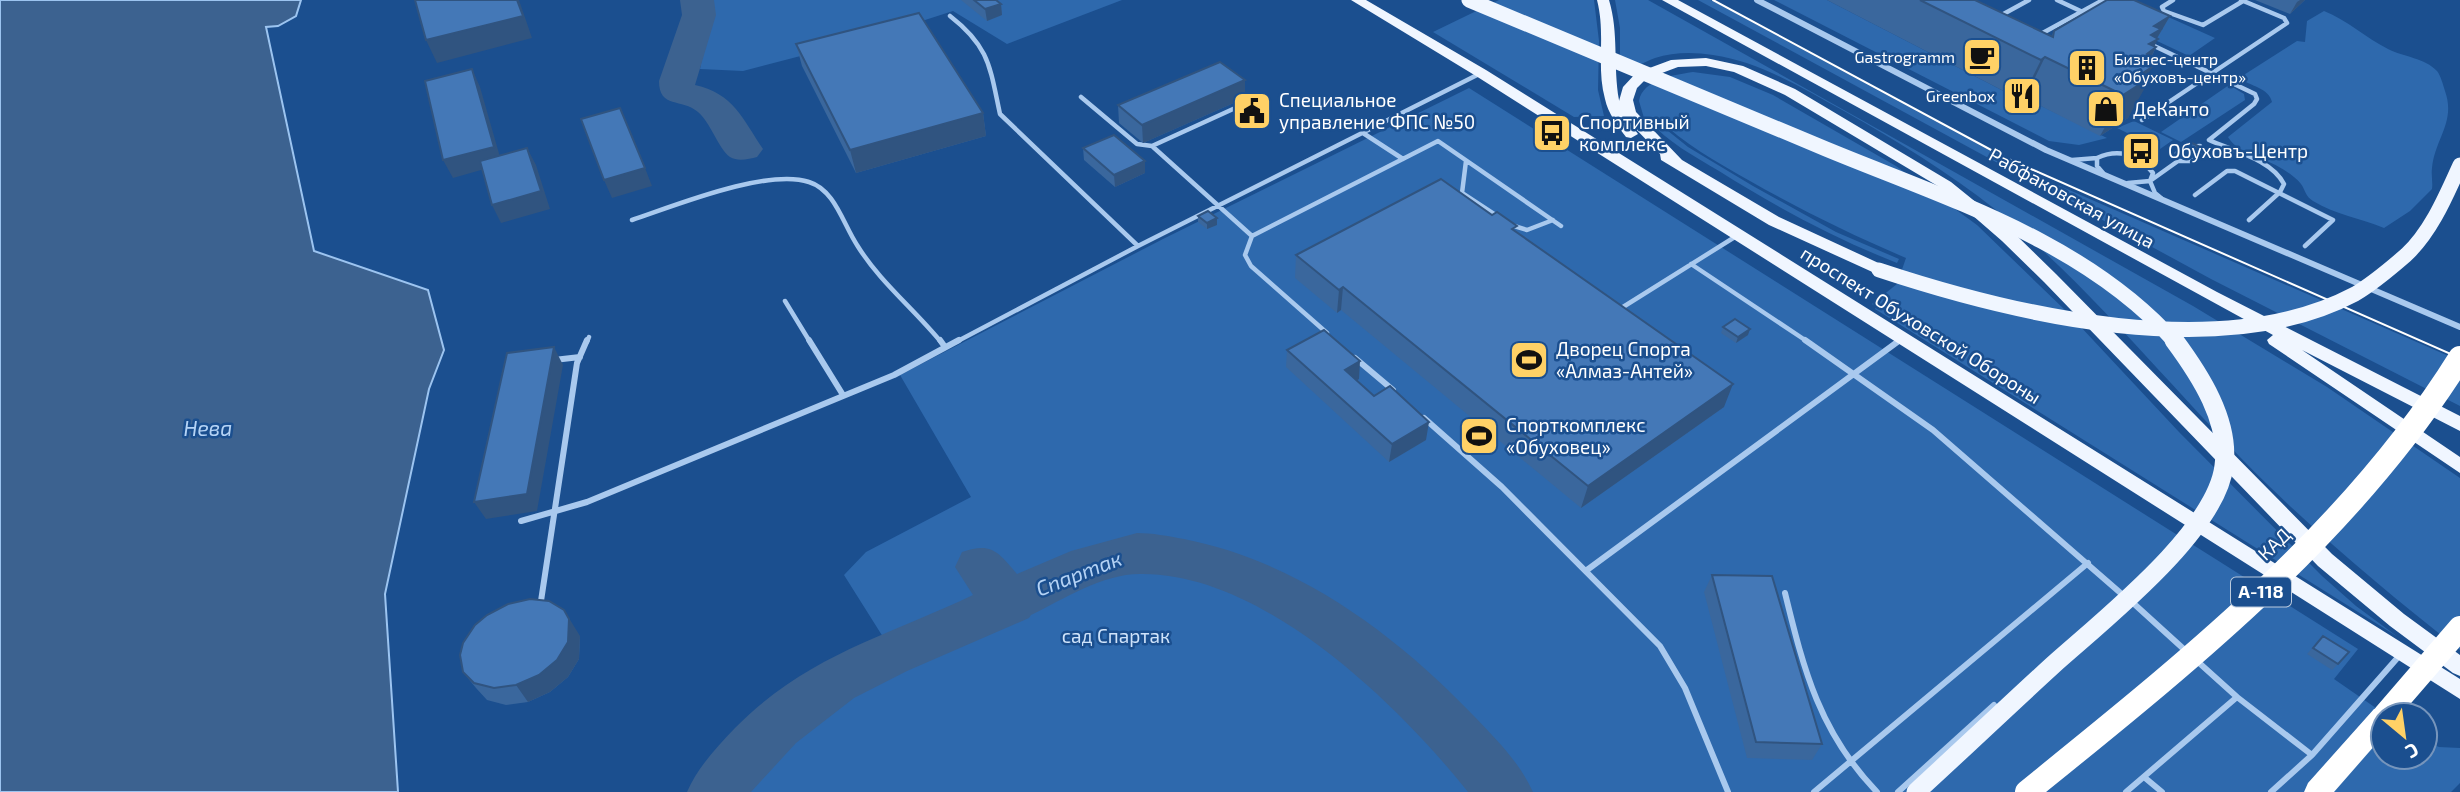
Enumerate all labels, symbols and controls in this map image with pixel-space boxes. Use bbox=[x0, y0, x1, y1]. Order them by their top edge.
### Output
cafe icon: Gastrogramm bbox=[1961, 36, 2003, 78]
place label: Gastrogramm bbox=[1854, 47, 1955, 66]
building icon: Бизнес-центр «Обуховъ-центр» bbox=[2066, 47, 2108, 89]
place label: Бизнес-центр «Обуховъ-центр» bbox=[2114, 49, 2246, 87]
restaurant icon: Greenbox bbox=[2001, 75, 2043, 117]
place label: Greenbox bbox=[1926, 86, 1996, 105]
place label: Специальное управление ФПС №50 bbox=[1279, 88, 1475, 134]
shop icon: ДеКанто bbox=[2085, 88, 2127, 130]
public building icon: Специальное управление ФПС №50 bbox=[1231, 90, 1273, 132]
place label: ДеКанто bbox=[2133, 97, 2209, 120]
place label: Спортивный комплекс bbox=[1579, 110, 1690, 155]
bus stop icon: Спортивный комплекс bbox=[1531, 112, 1573, 154]
bus stop icon: Обуховъ-Центр bbox=[2120, 130, 2162, 172]
place label: Обуховъ-Центр bbox=[2168, 139, 2308, 163]
street label: Рабфаковская улица bbox=[1985, 142, 2159, 254]
street label: проспект Обуховской Обороны bbox=[1796, 241, 2046, 409]
place label: Дворец Спорта «Алмаз-Антей» bbox=[1556, 337, 1693, 382]
sports icon: Дворец Спорта «Алмаз-Антей» bbox=[1508, 339, 1550, 381]
place label: Спорткомплекс «Обуховец» bbox=[1506, 413, 1645, 459]
water label: Нева bbox=[184, 415, 232, 440]
sports icon: Спорткомплекс «Обуховец» bbox=[1458, 415, 1500, 457]
street label: КАД bbox=[2253, 523, 2295, 565]
water label: Спартак bbox=[1032, 545, 1125, 600]
road number: А-118 bbox=[2231, 578, 2291, 606]
park label: сад Спартак bbox=[1062, 624, 1170, 647]
north arrow bbox=[2369, 701, 2439, 771]
text: С bbox=[2402, 739, 2423, 764]

